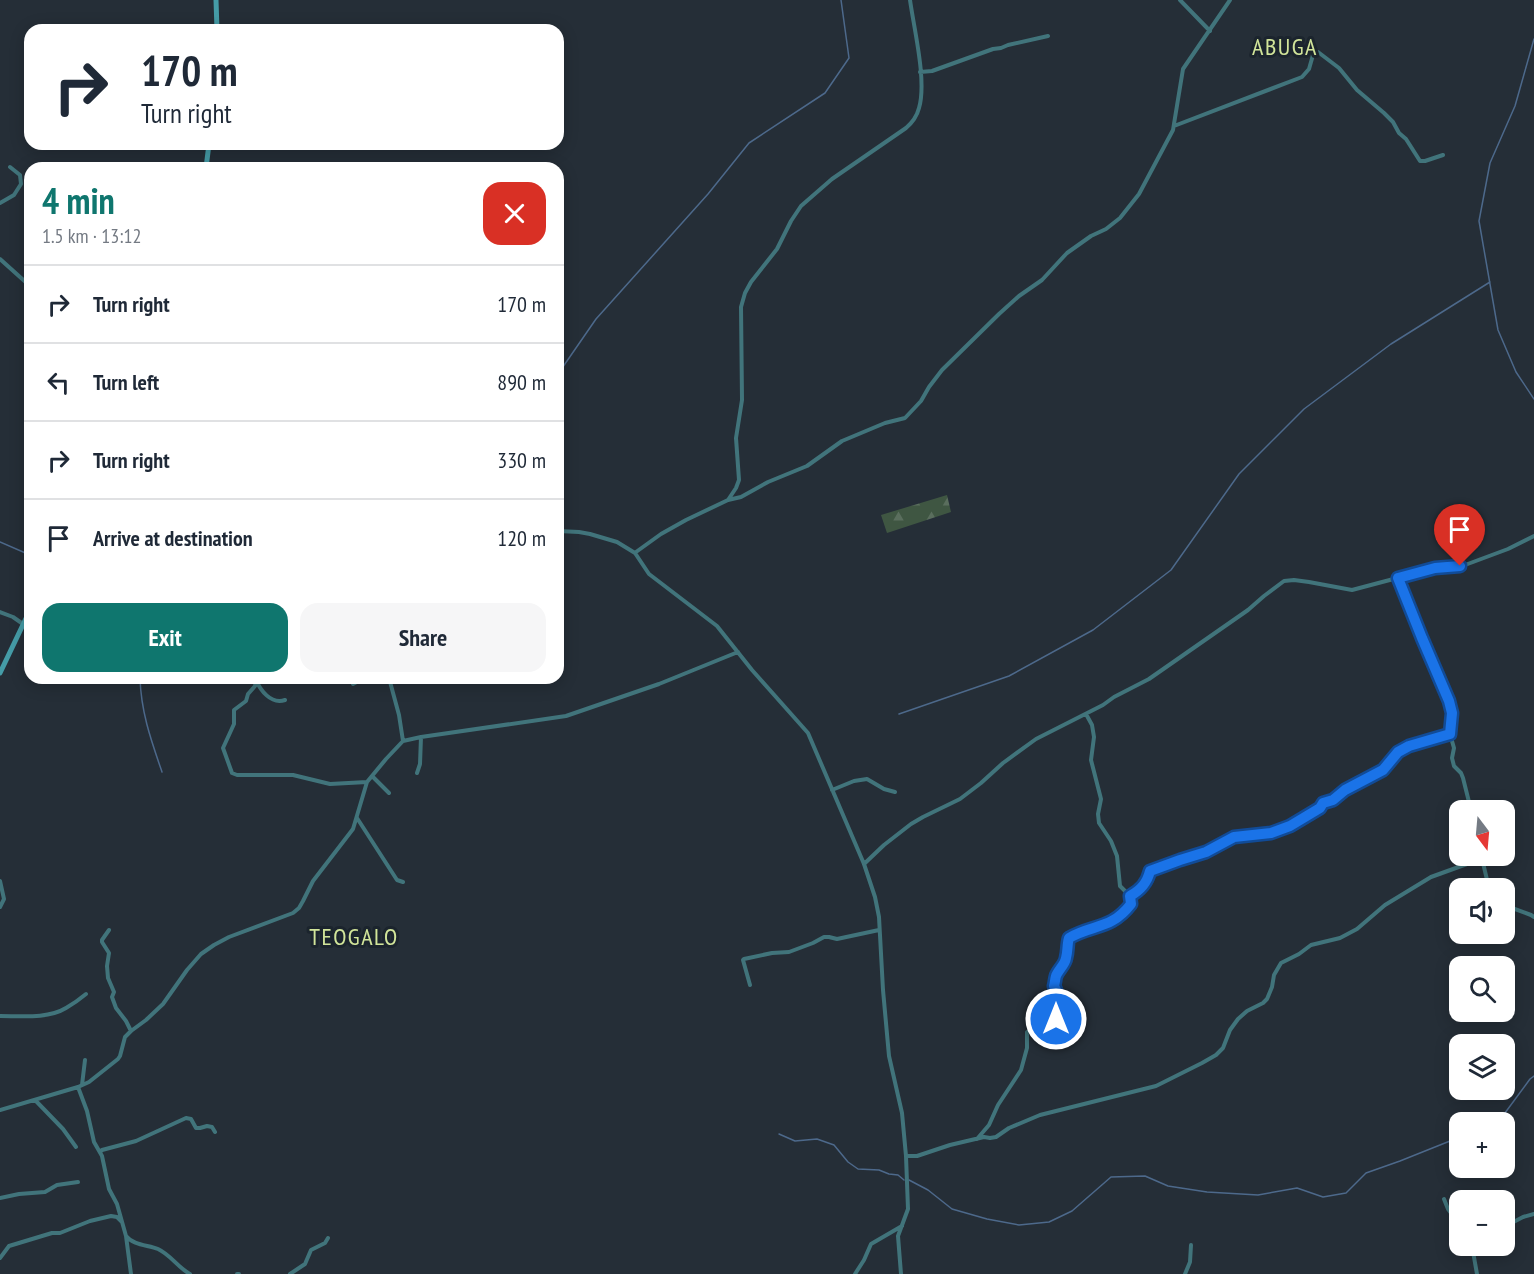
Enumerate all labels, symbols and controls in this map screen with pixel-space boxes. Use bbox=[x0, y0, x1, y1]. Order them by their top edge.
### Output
district label: ABUGA bbox=[1252, 31, 1318, 62]
text: 170 m bbox=[141, 43, 238, 98]
icon: right bbox=[42, 48, 120, 126]
text: Turn right bbox=[141, 96, 232, 130]
text: 4 min bbox=[42, 177, 115, 224]
button: close bbox=[483, 182, 546, 245]
text: 1.5 km · 13:12 bbox=[42, 223, 141, 249]
icon: right bbox=[42, 288, 75, 321]
text: Turn right bbox=[93, 290, 170, 318]
text: 170 m bbox=[497, 290, 546, 318]
icon: left bbox=[42, 366, 75, 399]
text: Turn left bbox=[93, 368, 159, 396]
text: 890 m bbox=[497, 368, 546, 396]
icon: right bbox=[42, 444, 75, 477]
text: Turn right bbox=[93, 446, 170, 474]
text: 330 m bbox=[497, 446, 546, 474]
pin bbox=[1434, 504, 1485, 566]
icon: arrive bbox=[1443, 513, 1476, 546]
icon: arrive bbox=[42, 522, 75, 555]
text: Arrive at destination bbox=[93, 524, 253, 552]
text: 120 m bbox=[497, 524, 546, 552]
button: Exit bbox=[42, 603, 288, 672]
button: Share bbox=[300, 603, 546, 672]
north arrow bbox=[1449, 800, 1515, 866]
map controls bbox=[1449, 800, 1515, 1256]
button: sound bbox=[1449, 878, 1515, 944]
district label: TEOGALO bbox=[309, 921, 399, 952]
button: search bbox=[1449, 956, 1515, 1022]
position arrow bbox=[1024, 987, 1088, 1051]
button: layers bbox=[1449, 1034, 1515, 1100]
button: + bbox=[1449, 1112, 1515, 1178]
button: − bbox=[1449, 1190, 1515, 1256]

